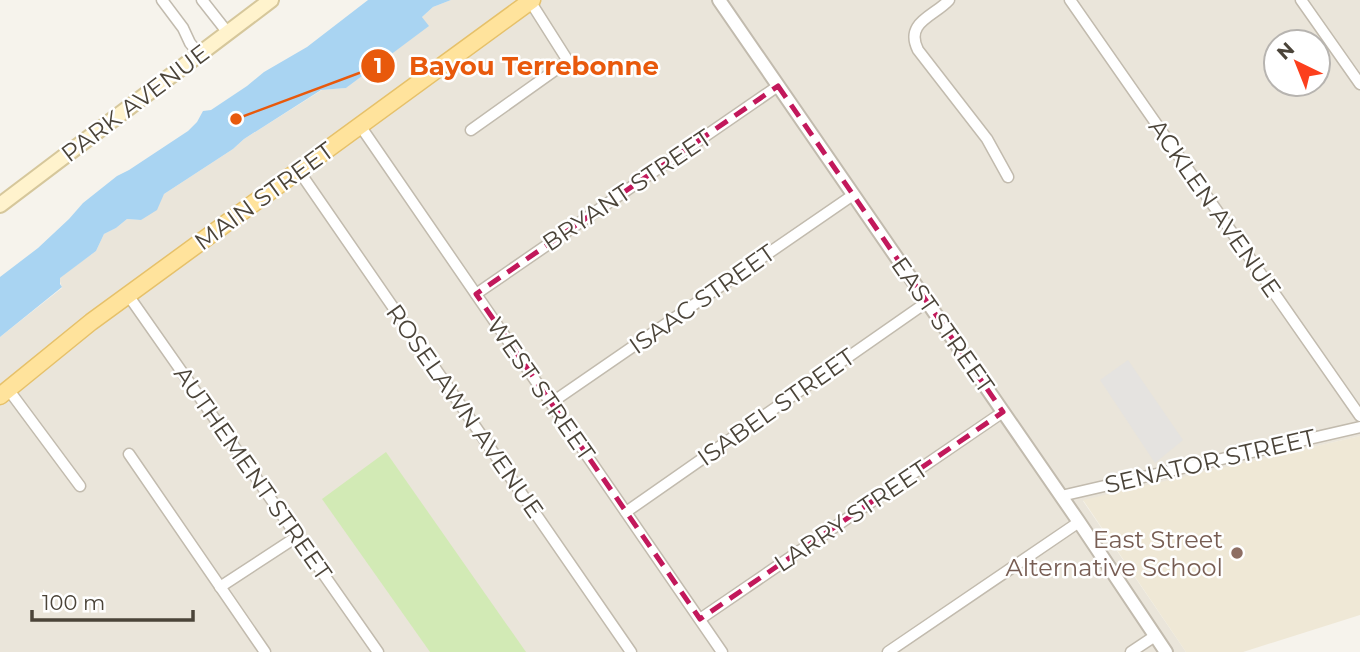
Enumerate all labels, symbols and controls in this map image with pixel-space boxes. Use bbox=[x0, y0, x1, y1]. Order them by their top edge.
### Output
north arrow bbox=[1262, 28, 1332, 98]
text: N bbox=[1272, 37, 1299, 65]
street label: PARK AVENUE bbox=[55, 38, 215, 168]
callout: Bayou Terrebonne bbox=[360, 42, 673, 89]
text: Bayou Terrebonne bbox=[409, 50, 659, 82]
text: 1 bbox=[374, 53, 382, 78]
street label: ACKLEN AVENUE bbox=[1143, 114, 1287, 302]
street label: BRYANT STREET bbox=[537, 123, 717, 257]
street label: MAIN STREET bbox=[189, 136, 339, 256]
street label: ISAAC STREET bbox=[624, 238, 781, 360]
street label: EAST STREET bbox=[885, 251, 1001, 399]
street label: ROSELAWN AVENUE bbox=[380, 299, 550, 523]
street label: WEST STREET bbox=[481, 312, 601, 467]
street label: ISABEL STREET bbox=[692, 342, 860, 472]
street label: AUTHEMENT STREET bbox=[168, 360, 338, 586]
street label: SENATOR STREET bbox=[1102, 423, 1318, 499]
street label: LARRY STREET bbox=[769, 454, 933, 578]
place label: East Street Alternative School bbox=[1005, 525, 1223, 582]
marker: East Street Alternative School bbox=[1229, 545, 1245, 561]
scale bar bbox=[32, 578, 192, 622]
text: 100 m bbox=[42, 590, 105, 615]

